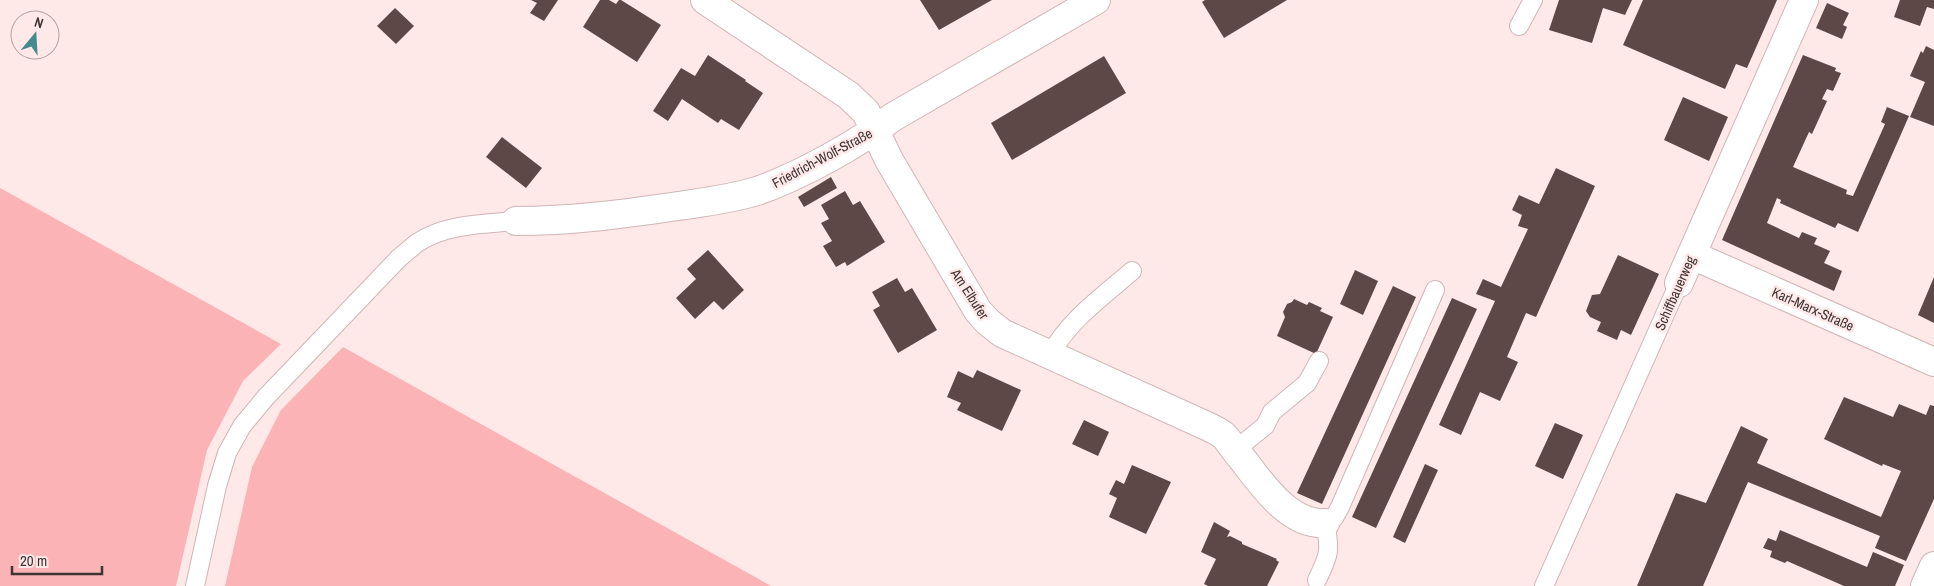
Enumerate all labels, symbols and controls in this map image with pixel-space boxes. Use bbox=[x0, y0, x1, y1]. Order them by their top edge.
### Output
north arrow bbox=[10, 10, 60, 60]
text: N bbox=[32, 13, 46, 32]
street label: Friedrich-Wolf-Straße bbox=[769, 124, 875, 192]
street label: Schiffbauerweg bbox=[1651, 252, 1700, 333]
street label: Am Elbufer bbox=[946, 264, 993, 323]
street label: Karl-Marx-Straße bbox=[1769, 283, 1857, 335]
scale bar bbox=[12, 544, 102, 576]
text: 20 m bbox=[20, 550, 47, 571]

